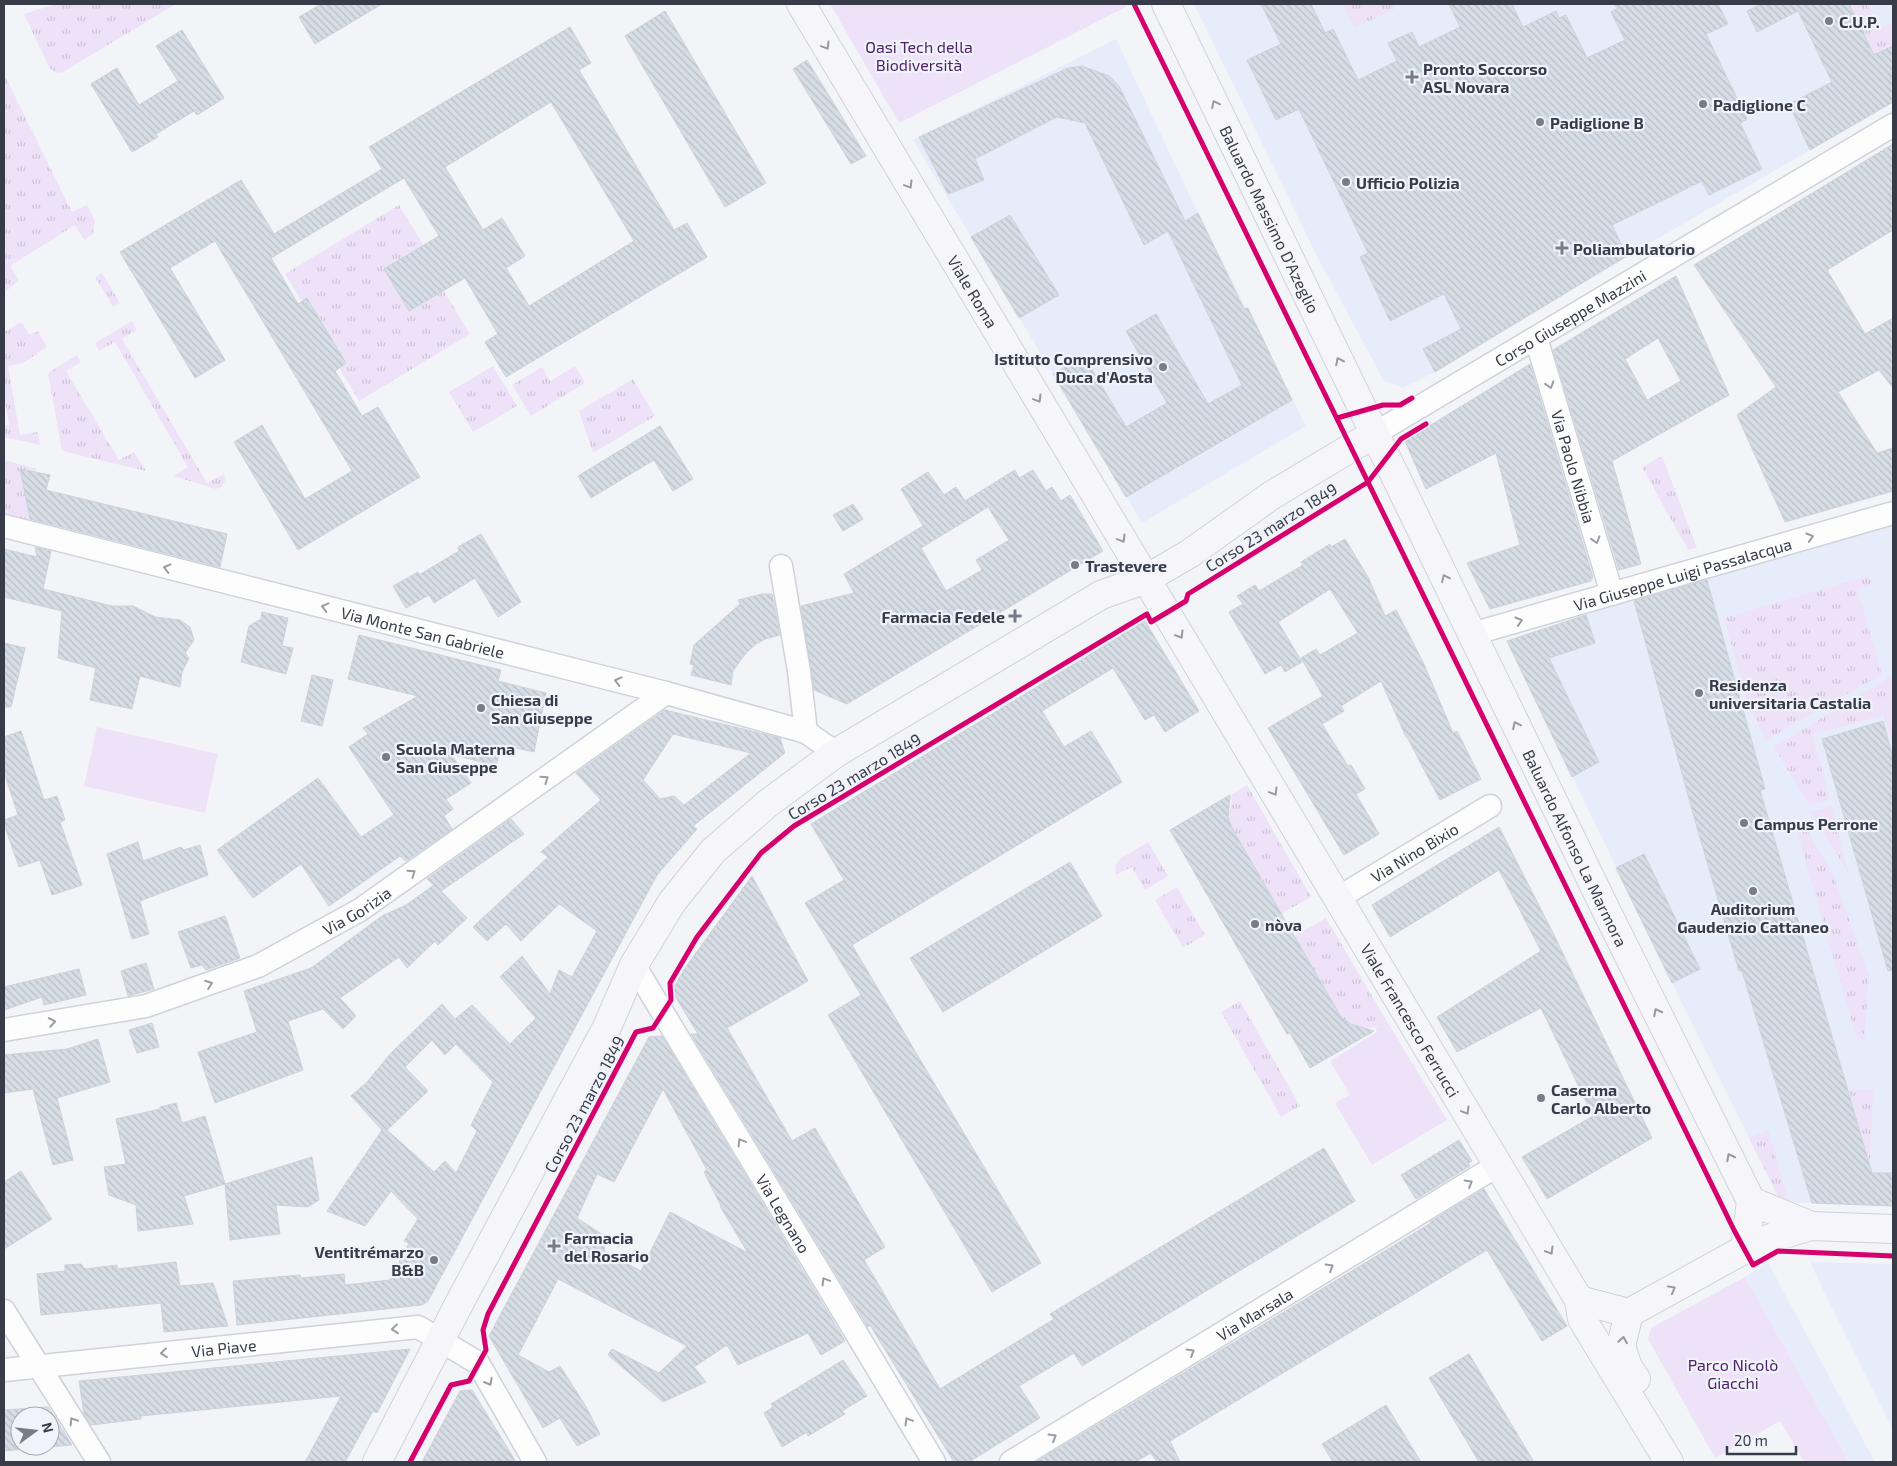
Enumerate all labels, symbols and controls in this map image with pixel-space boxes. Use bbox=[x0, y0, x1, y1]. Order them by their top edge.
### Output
place label: C.U.P. bbox=[1839, 12, 1880, 31]
marker: C.U.P. bbox=[1823, 15, 1835, 27]
park label: Oasi Tech della Biodiversità bbox=[865, 37, 973, 74]
one-way arrow bbox=[819, 40, 829, 49]
place label: Pronto Soccorso ASL Novara bbox=[1423, 59, 1547, 96]
marker: Pronto Soccorso ASL Novara bbox=[1405, 70, 1419, 84]
place label: Padiglione C bbox=[1713, 95, 1806, 114]
marker: Padiglione C bbox=[1697, 98, 1709, 110]
one-way arrow bbox=[1211, 100, 1221, 109]
place label: Padiglione B bbox=[1550, 113, 1644, 132]
marker: Padiglione B bbox=[1534, 116, 1546, 128]
street label: Baluardo Massimo D'Azeglio bbox=[1217, 122, 1324, 316]
place label: Ufficio Polizia bbox=[1356, 173, 1460, 192]
marker: Ufficio Polizia bbox=[1340, 176, 1352, 188]
one-way arrow bbox=[903, 180, 913, 189]
place label: Poliambulatorio bbox=[1573, 239, 1695, 258]
marker: Poliambulatorio bbox=[1555, 241, 1569, 255]
street label: Viale Roma bbox=[944, 252, 1002, 331]
street label: Corso Giuseppe Mazzini bbox=[1491, 265, 1649, 370]
place label: Istituto Comprensivo Duca d'Aosta bbox=[994, 349, 1153, 386]
one-way arrow bbox=[1335, 357, 1345, 366]
marker: Istituto Comprensivo Duca d'Aosta bbox=[1157, 361, 1169, 373]
one-way arrow bbox=[1544, 380, 1554, 388]
one-way arrow bbox=[1032, 394, 1042, 403]
street label: Via Paolo Nibbia bbox=[1548, 408, 1600, 525]
street label: Corso 23 marzo 1849 bbox=[1202, 479, 1340, 575]
one-way arrow bbox=[1805, 532, 1813, 542]
one-way arrow bbox=[1115, 533, 1125, 542]
street label: Via Giuseppe Luigi Passalacqua bbox=[1571, 533, 1794, 614]
one-way arrow bbox=[1590, 536, 1600, 544]
place label: Trastevere bbox=[1085, 556, 1167, 575]
marker: Trastevere bbox=[1069, 559, 1081, 571]
one-way arrow bbox=[164, 563, 172, 573]
one-way arrow bbox=[1441, 575, 1451, 584]
one-way arrow bbox=[320, 602, 329, 613]
street label: Via Monte San Gabriele bbox=[339, 602, 507, 661]
place label: Farmacia Fedele bbox=[882, 607, 1005, 626]
marker: Farmacia Fedele bbox=[1009, 610, 1021, 622]
one-way arrow bbox=[1514, 616, 1523, 626]
one-way arrow bbox=[1174, 630, 1184, 639]
place label: Residenza universitaria Castalia bbox=[1709, 675, 1871, 712]
one-way arrow bbox=[614, 676, 623, 687]
marker: Residenza universitaria Castalia bbox=[1693, 687, 1705, 699]
place label: Chiesa di San Giuseppe bbox=[491, 690, 593, 727]
marker: Chiesa di San Giuseppe bbox=[475, 702, 487, 714]
one-way arrow bbox=[1512, 721, 1522, 730]
street label: Corso 23 marzo 1849 bbox=[784, 729, 924, 823]
place label: Scuola Materna San Giuseppe bbox=[396, 739, 515, 776]
street label: Baluardo Alfonso La Marmora bbox=[1520, 746, 1632, 949]
marker: Scuola Materna San Giuseppe bbox=[380, 751, 392, 763]
one-way arrow bbox=[539, 776, 548, 785]
one-way arrow bbox=[1268, 786, 1278, 795]
place label: Campus Perrone bbox=[1754, 814, 1878, 833]
marker: Campus Perrone bbox=[1738, 817, 1750, 829]
street label: Via Nino Bixio bbox=[1367, 818, 1461, 886]
one-way arrow bbox=[406, 870, 416, 879]
street label: Via Gorizia bbox=[319, 882, 394, 938]
marker: Auditorium Gaudenzio Cattaneo bbox=[1747, 885, 1759, 897]
place label: Auditorium Gaudenzio Cattaneo bbox=[1677, 899, 1829, 936]
place label: nòva bbox=[1265, 915, 1302, 934]
marker: nòva bbox=[1249, 918, 1261, 930]
street label: Viale Francesco Ferrucci bbox=[1358, 940, 1464, 1100]
one-way arrow bbox=[204, 980, 213, 990]
one-way arrow bbox=[1653, 1008, 1663, 1017]
one-way arrow bbox=[47, 1018, 56, 1028]
street label: Corso 23 marzo 1849 bbox=[540, 1032, 628, 1176]
place label: Caserma Carlo Alberto bbox=[1551, 1080, 1651, 1117]
marker: Caserma Carlo Alberto bbox=[1535, 1092, 1547, 1104]
one-way arrow bbox=[1459, 1106, 1469, 1115]
one-way arrow bbox=[738, 1138, 748, 1147]
one-way arrow bbox=[1726, 1153, 1736, 1162]
street label: Via Legnano bbox=[753, 1171, 815, 1256]
one-way arrow bbox=[1463, 1179, 1472, 1189]
place label: Farmacia del Rosario bbox=[564, 1228, 649, 1265]
marker: Farmacia del Rosario bbox=[548, 1240, 560, 1252]
place label: Ventitrémarzo B&B bbox=[315, 1242, 424, 1279]
one-way arrow bbox=[1543, 1245, 1553, 1254]
marker: Ventitrémarzo B&B bbox=[428, 1254, 440, 1266]
one-way arrow bbox=[1325, 1264, 1334, 1274]
one-way arrow bbox=[821, 1278, 831, 1287]
street label: Via Marsala bbox=[1213, 1283, 1296, 1344]
one-way arrow bbox=[1666, 1285, 1675, 1295]
one-way arrow bbox=[391, 1323, 399, 1334]
street label: Via Piave bbox=[190, 1334, 257, 1360]
one-way arrow bbox=[1617, 1335, 1628, 1343]
one-way arrow bbox=[160, 1347, 168, 1358]
one-way arrow bbox=[1186, 1349, 1195, 1359]
park label: Parco Nicolò Giacchi bbox=[1688, 1355, 1778, 1392]
one-way arrow bbox=[483, 1377, 493, 1386]
north arrow bbox=[10, 1406, 60, 1456]
one-way arrow bbox=[70, 1417, 79, 1427]
one-way arrow bbox=[905, 1417, 915, 1426]
text: N bbox=[39, 1420, 58, 1435]
scale bar bbox=[1727, 1424, 1796, 1456]
text: 20 m bbox=[1734, 1431, 1768, 1449]
one-way arrow bbox=[1047, 1433, 1056, 1443]

